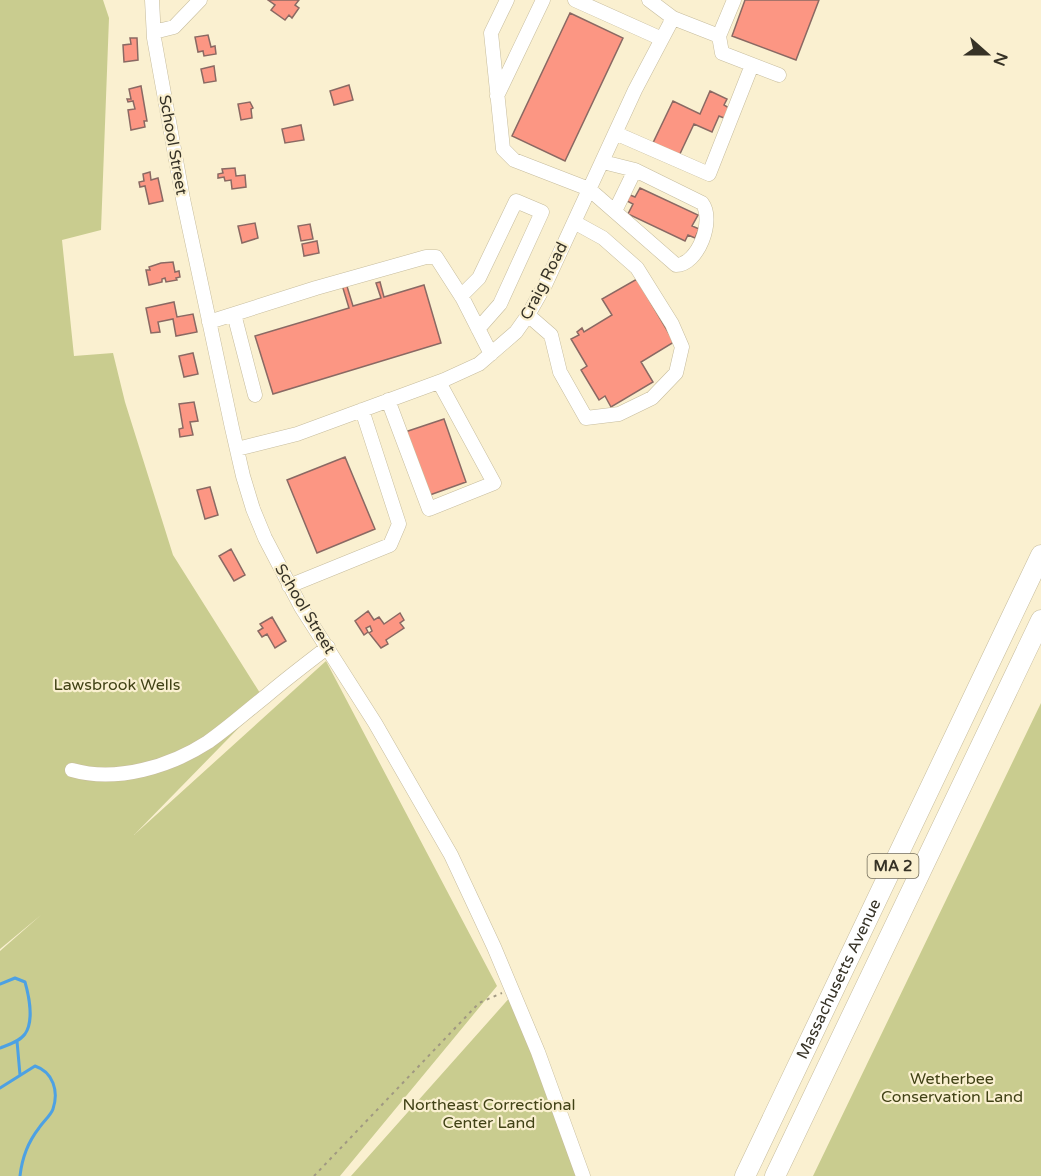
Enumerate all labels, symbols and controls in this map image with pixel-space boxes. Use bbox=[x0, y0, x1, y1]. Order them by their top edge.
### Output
north arrow bbox=[957, 24, 1017, 84]
text: N bbox=[988, 49, 1012, 69]
street label: School Street bbox=[154, 93, 192, 197]
street label: Craig Road bbox=[516, 239, 572, 323]
street label: School Street bbox=[270, 560, 340, 658]
park label: Lawsbrook Wells bbox=[54, 675, 180, 695]
road number: MA 2 bbox=[868, 854, 918, 878]
street label: Massachusetts Avenue bbox=[792, 896, 885, 1062]
park label: Wetherbee Conservation Land bbox=[881, 1069, 1023, 1107]
park label: Northeast Correctional Center Land bbox=[402, 1095, 576, 1133]

